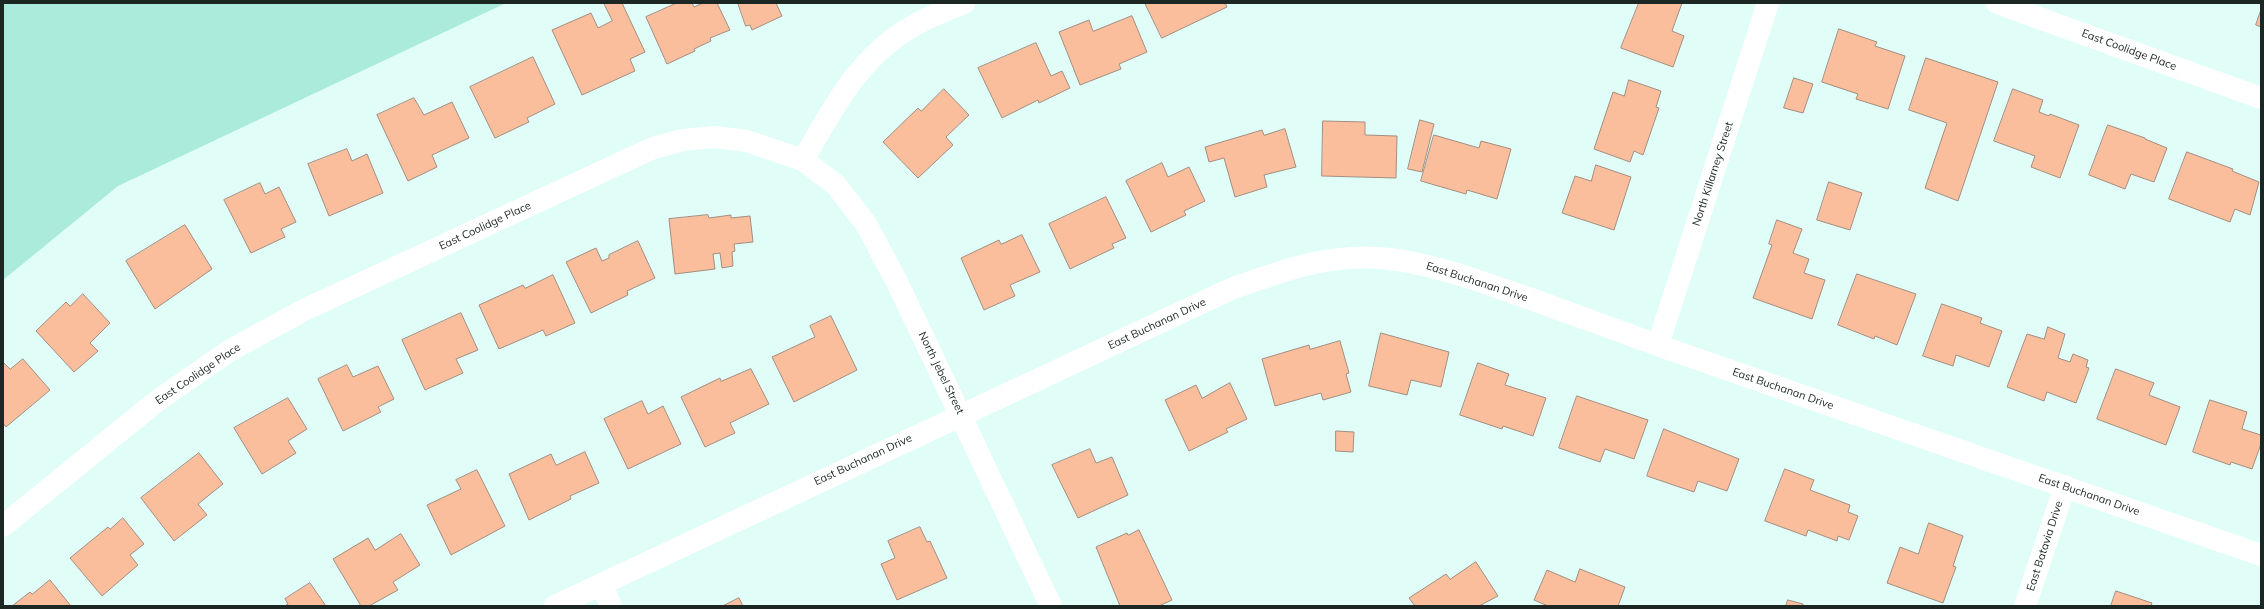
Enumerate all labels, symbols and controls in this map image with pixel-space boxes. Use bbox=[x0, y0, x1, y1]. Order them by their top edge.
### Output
street label: East Coolidge Place bbox=[2080, 27, 2178, 73]
street label: North Killarney Street bbox=[1690, 120, 1736, 228]
street label: East Coolidge Place bbox=[437, 199, 533, 253]
street label: East Buchanan Drive bbox=[1424, 259, 1530, 305]
street label: East Buchanan Drive bbox=[1106, 296, 1208, 352]
street label: North Jebel Street bbox=[915, 330, 967, 416]
street label: East Coolidge Place bbox=[153, 341, 243, 407]
street label: East Buchanan Drive bbox=[1731, 365, 1835, 413]
street label: East Buchanan Drive bbox=[812, 432, 914, 488]
street label: East Buchanan Drive bbox=[2037, 471, 2141, 519]
street label: East Batavia Drive bbox=[2024, 499, 2066, 593]

